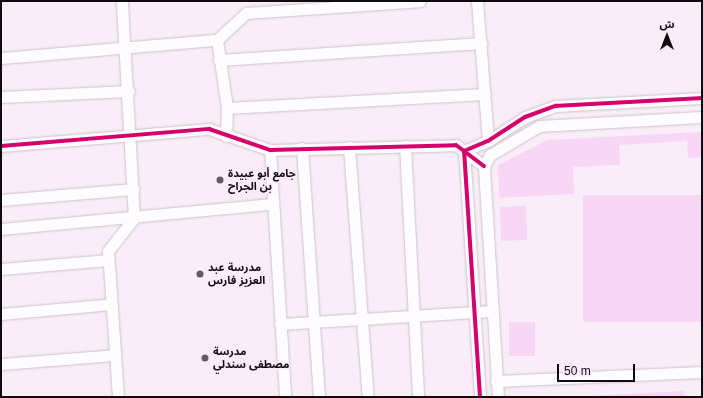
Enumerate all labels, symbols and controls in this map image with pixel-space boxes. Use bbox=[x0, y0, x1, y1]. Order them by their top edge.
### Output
north arrow bbox=[647, 16, 687, 56]
text: ش bbox=[659, 18, 675, 30]
place label: جامع أبو عبيدة بن الجراح bbox=[228, 167, 296, 193]
marker: جامع أبو عبيدة بن الجراح bbox=[215, 175, 225, 185]
place label: مدرسة عبد العزيز فارس bbox=[208, 261, 265, 287]
marker: مدرسة عبد العزيز فارس bbox=[195, 269, 205, 279]
place label: مدرسة مصطفى سندلي bbox=[213, 345, 290, 371]
marker: مدرسة مصطفى سندلي bbox=[200, 353, 210, 363]
scale bar bbox=[559, 356, 637, 382]
text: 50 m bbox=[564, 364, 591, 378]

